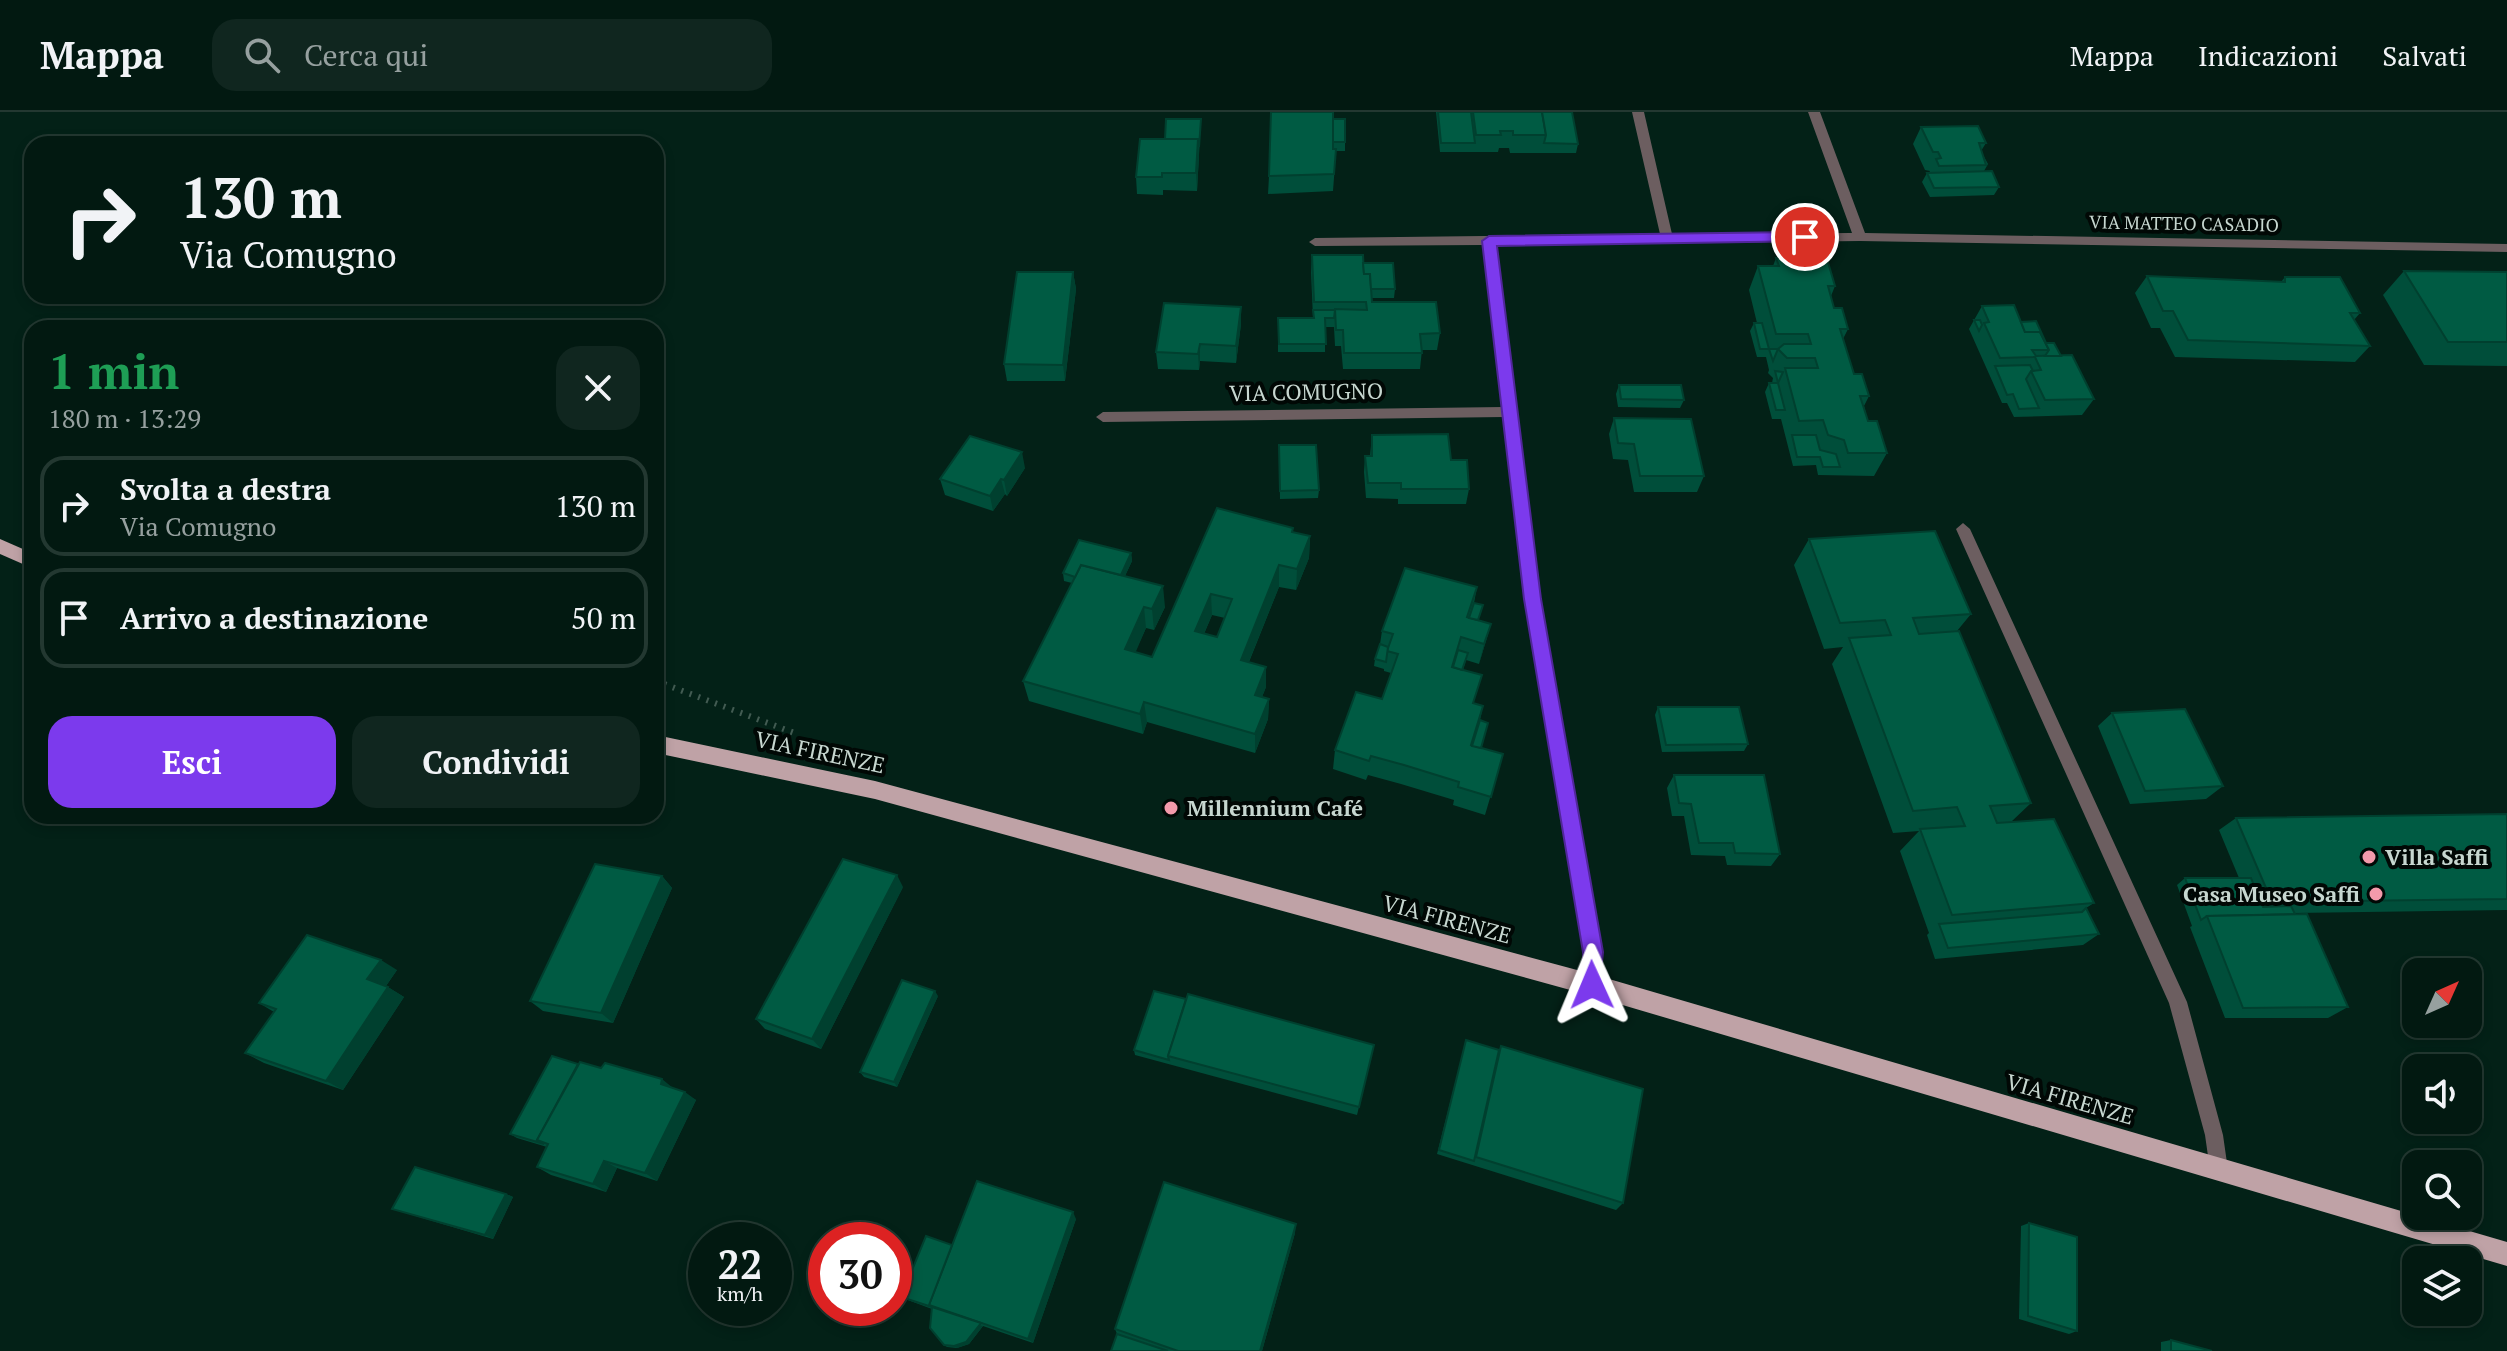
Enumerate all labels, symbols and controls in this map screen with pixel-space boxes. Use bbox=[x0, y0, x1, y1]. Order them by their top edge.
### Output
search box bbox=[212, 19, 772, 91]
text: Mappa bbox=[40, 30, 164, 80]
icon: search bbox=[240, 33, 284, 77]
text: Cerca qui bbox=[304, 35, 428, 75]
text: Mappa bbox=[2070, 37, 2154, 74]
text: Indicazioni bbox=[2198, 37, 2338, 74]
text: Salvati bbox=[2382, 37, 2467, 74]
text: 130 m bbox=[180, 160, 342, 234]
icon: right bbox=[48, 168, 152, 272]
pin bbox=[1771, 203, 1839, 271]
street label: VIA MATTEO CASADIO bbox=[2089, 209, 2279, 237]
icon: arrive bbox=[1783, 215, 1827, 259]
text: Via Comugno bbox=[180, 231, 397, 278]
text: 1 min bbox=[48, 339, 179, 403]
button: close bbox=[556, 346, 640, 430]
street label: VIA COMUGNO bbox=[1229, 376, 1383, 407]
text: 180 m · 13:29 bbox=[48, 401, 201, 435]
text: Svolta a destra bbox=[120, 469, 331, 509]
icon: right bbox=[52, 484, 96, 528]
text: 130 m bbox=[555, 486, 636, 526]
text: Via Comugno bbox=[120, 509, 276, 543]
icon: arrive bbox=[52, 596, 96, 640]
text: Arrivo a destinazione bbox=[120, 598, 428, 638]
text: 50 m bbox=[571, 598, 636, 638]
button: Esci bbox=[48, 716, 336, 808]
button: Condividi bbox=[352, 716, 640, 808]
street label: VIA FIRENZE bbox=[753, 724, 887, 779]
place label: Millennium Café bbox=[1187, 793, 1363, 822]
marker: Millennium Café bbox=[1162, 799, 1180, 817]
place label: Villa Saffi bbox=[2385, 842, 2489, 871]
marker: Villa Saffi bbox=[2360, 848, 2378, 866]
place label: Casa Museo Saffi bbox=[2183, 879, 2360, 908]
marker: Casa Museo Saffi bbox=[2367, 885, 2385, 903]
street label: VIA FIRENZE bbox=[1380, 887, 1514, 950]
position arrow bbox=[1550, 943, 1634, 1027]
north arrow bbox=[2402, 958, 2482, 1038]
map controls bbox=[2402, 958, 2482, 1326]
button: sound bbox=[2402, 1054, 2482, 1134]
street label: VIA FIRENZE bbox=[2003, 1066, 2137, 1131]
button: search bbox=[2402, 1150, 2482, 1230]
speed limit sign: 30 bbox=[808, 1222, 912, 1326]
text: 22 bbox=[717, 1237, 763, 1290]
button: layers bbox=[2402, 1246, 2482, 1326]
text: km/h bbox=[717, 1280, 763, 1307]

